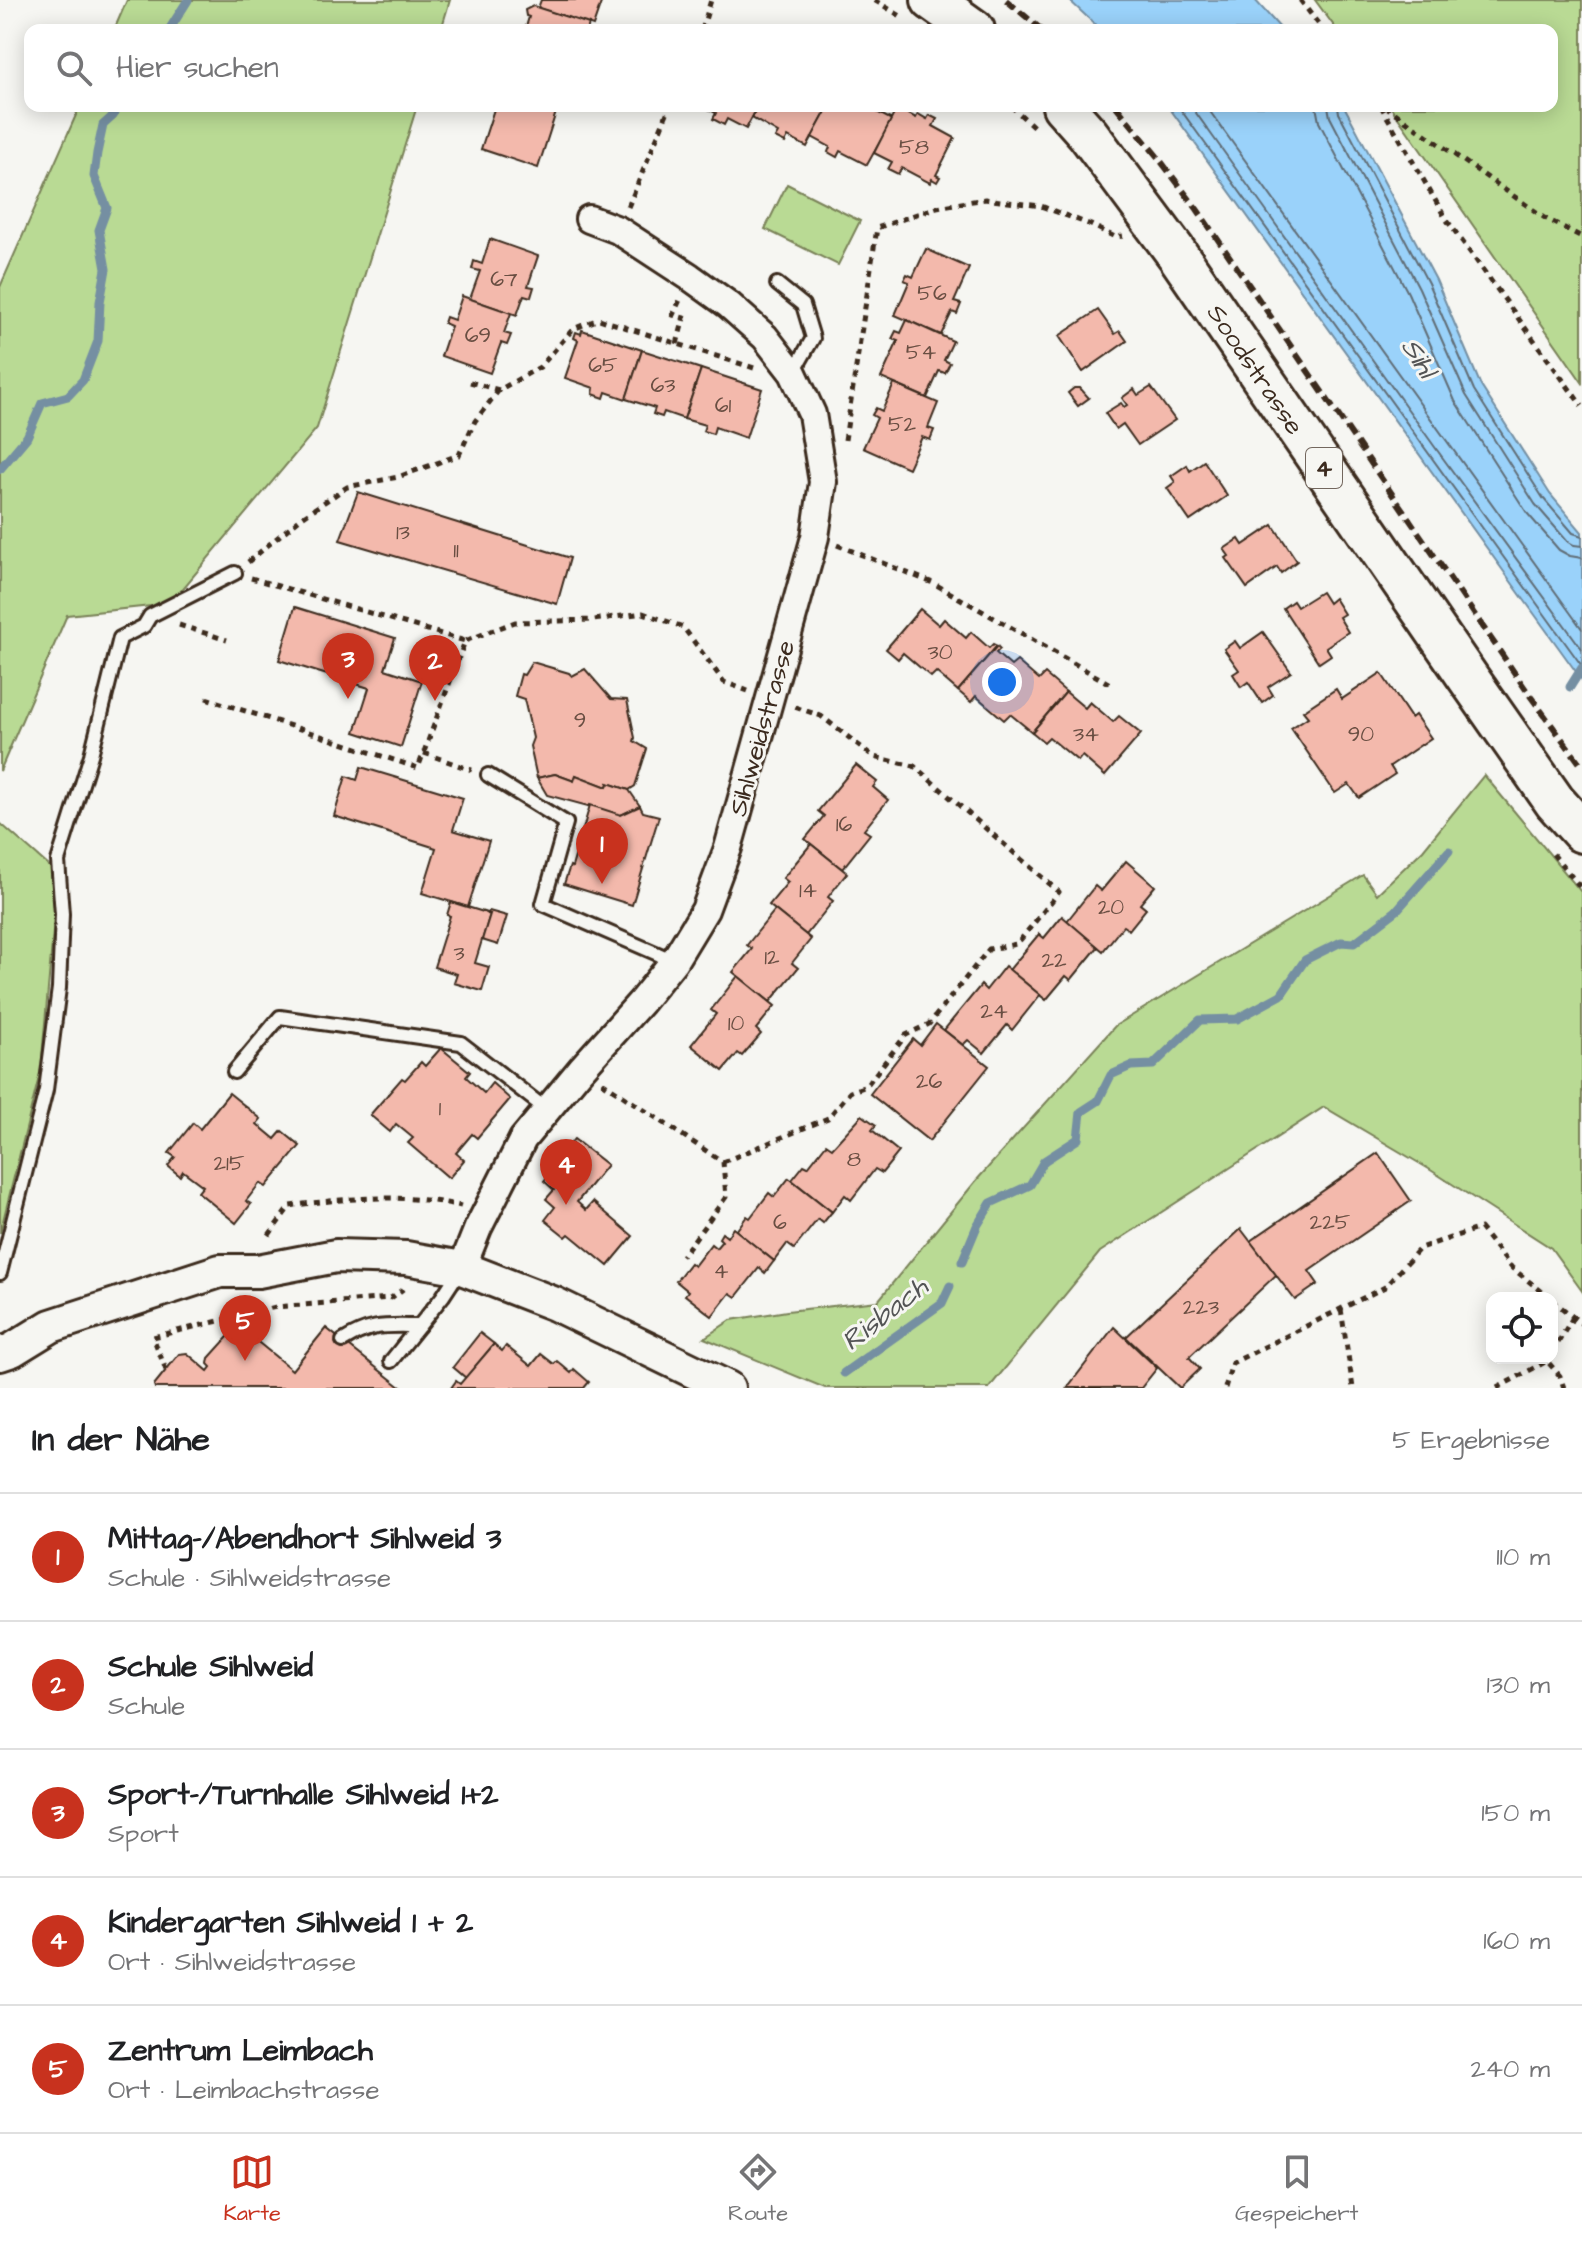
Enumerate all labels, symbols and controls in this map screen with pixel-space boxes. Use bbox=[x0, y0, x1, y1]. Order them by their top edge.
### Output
search box bbox=[24, 24, 1558, 112]
icon: search bbox=[52, 46, 96, 90]
text: Hier suchen bbox=[116, 47, 279, 89]
house number: 58 bbox=[899, 132, 929, 163]
house number: 67 bbox=[490, 264, 518, 295]
house number: 56 bbox=[917, 278, 947, 309]
street label: Soodstrasse bbox=[1198, 297, 1312, 442]
house number: 69 bbox=[465, 320, 491, 351]
water label: Sihl bbox=[1391, 330, 1448, 388]
house number: 54 bbox=[906, 337, 936, 368]
house number: 65 bbox=[588, 350, 618, 381]
house number: 63 bbox=[651, 370, 676, 401]
house number: 61 bbox=[715, 390, 731, 421]
house number: 52 bbox=[888, 409, 916, 440]
road number: 4 bbox=[1306, 448, 1342, 488]
house number: 13 bbox=[396, 517, 410, 548]
house number: 11 bbox=[453, 535, 459, 566]
pin: 3 bbox=[322, 633, 374, 699]
pin: 2 bbox=[409, 635, 461, 701]
street label: Sihlweidstrasse bbox=[720, 636, 804, 820]
house number: 30 bbox=[927, 637, 953, 668]
your location bbox=[982, 662, 1022, 702]
house number: 9 bbox=[574, 705, 586, 736]
house number: 34 bbox=[1073, 719, 1099, 750]
house number: 90 bbox=[1348, 719, 1374, 750]
house number: 16 bbox=[836, 809, 853, 840]
pin: 1 bbox=[576, 818, 628, 884]
house number: 14 bbox=[799, 875, 817, 906]
house number: 20 bbox=[1098, 892, 1124, 923]
house number: 3 bbox=[453, 938, 465, 969]
house number: 12 bbox=[764, 942, 780, 973]
house number: 22 bbox=[1041, 945, 1067, 976]
house number: 24 bbox=[980, 996, 1008, 1027]
house number: 10 bbox=[728, 1008, 744, 1039]
house number: 26 bbox=[916, 1066, 942, 1097]
house number: 1 bbox=[439, 1093, 442, 1124]
pin: 4 bbox=[540, 1139, 592, 1205]
house number: 8 bbox=[847, 1144, 861, 1175]
house number: 215 bbox=[214, 1148, 245, 1179]
house number: 6 bbox=[773, 1207, 787, 1238]
house number: 225 bbox=[1310, 1207, 1351, 1238]
house number: 4 bbox=[714, 1256, 729, 1287]
water label: Risbach bbox=[834, 1267, 937, 1360]
house number: 223 bbox=[1183, 1292, 1219, 1323]
map controls bbox=[1486, 1292, 1558, 1364]
button: locate bbox=[1486, 1292, 1558, 1364]
pin: 5 bbox=[219, 1295, 271, 1361]
text: In der Nähe bbox=[32, 1416, 210, 1464]
text: 5 Ergebnisse bbox=[1392, 1422, 1550, 1458]
text: Mittag-/Abendhort Sihlweid 3 bbox=[108, 1518, 502, 1560]
text: 1 bbox=[56, 1539, 60, 1575]
text: 110 m bbox=[1496, 1539, 1550, 1575]
text: Schule · Sihlweidstrasse bbox=[108, 1560, 391, 1596]
text: Schule Sihlweid bbox=[108, 1646, 313, 1688]
text: 2 bbox=[51, 1667, 65, 1703]
text: 130 m bbox=[1486, 1667, 1550, 1703]
text: Schule bbox=[108, 1688, 185, 1724]
text: Sport-/Turnhalle Sihlweid 1+2 bbox=[108, 1774, 498, 1816]
text: 3 bbox=[51, 1795, 65, 1831]
text: 150 m bbox=[1481, 1795, 1550, 1831]
text: Sport bbox=[108, 1816, 179, 1852]
text: Kindergarten Sihlweid 1 + 2 bbox=[108, 1902, 473, 1944]
text: 4 bbox=[49, 1923, 67, 1959]
text: 160 m bbox=[1483, 1923, 1550, 1959]
text: Ort · Sihlweidstrasse bbox=[108, 1944, 356, 1980]
text: Zentrum Leimbach bbox=[108, 2030, 373, 2072]
text: 5 bbox=[49, 2051, 67, 2087]
text: 240 m bbox=[1470, 2051, 1550, 2087]
text: Ort · Leimbachstrasse bbox=[108, 2072, 379, 2108]
tab: Karte bbox=[224, 2150, 281, 2229]
tab: Route bbox=[728, 2150, 788, 2229]
tab: Gespeichert bbox=[1235, 2150, 1358, 2229]

